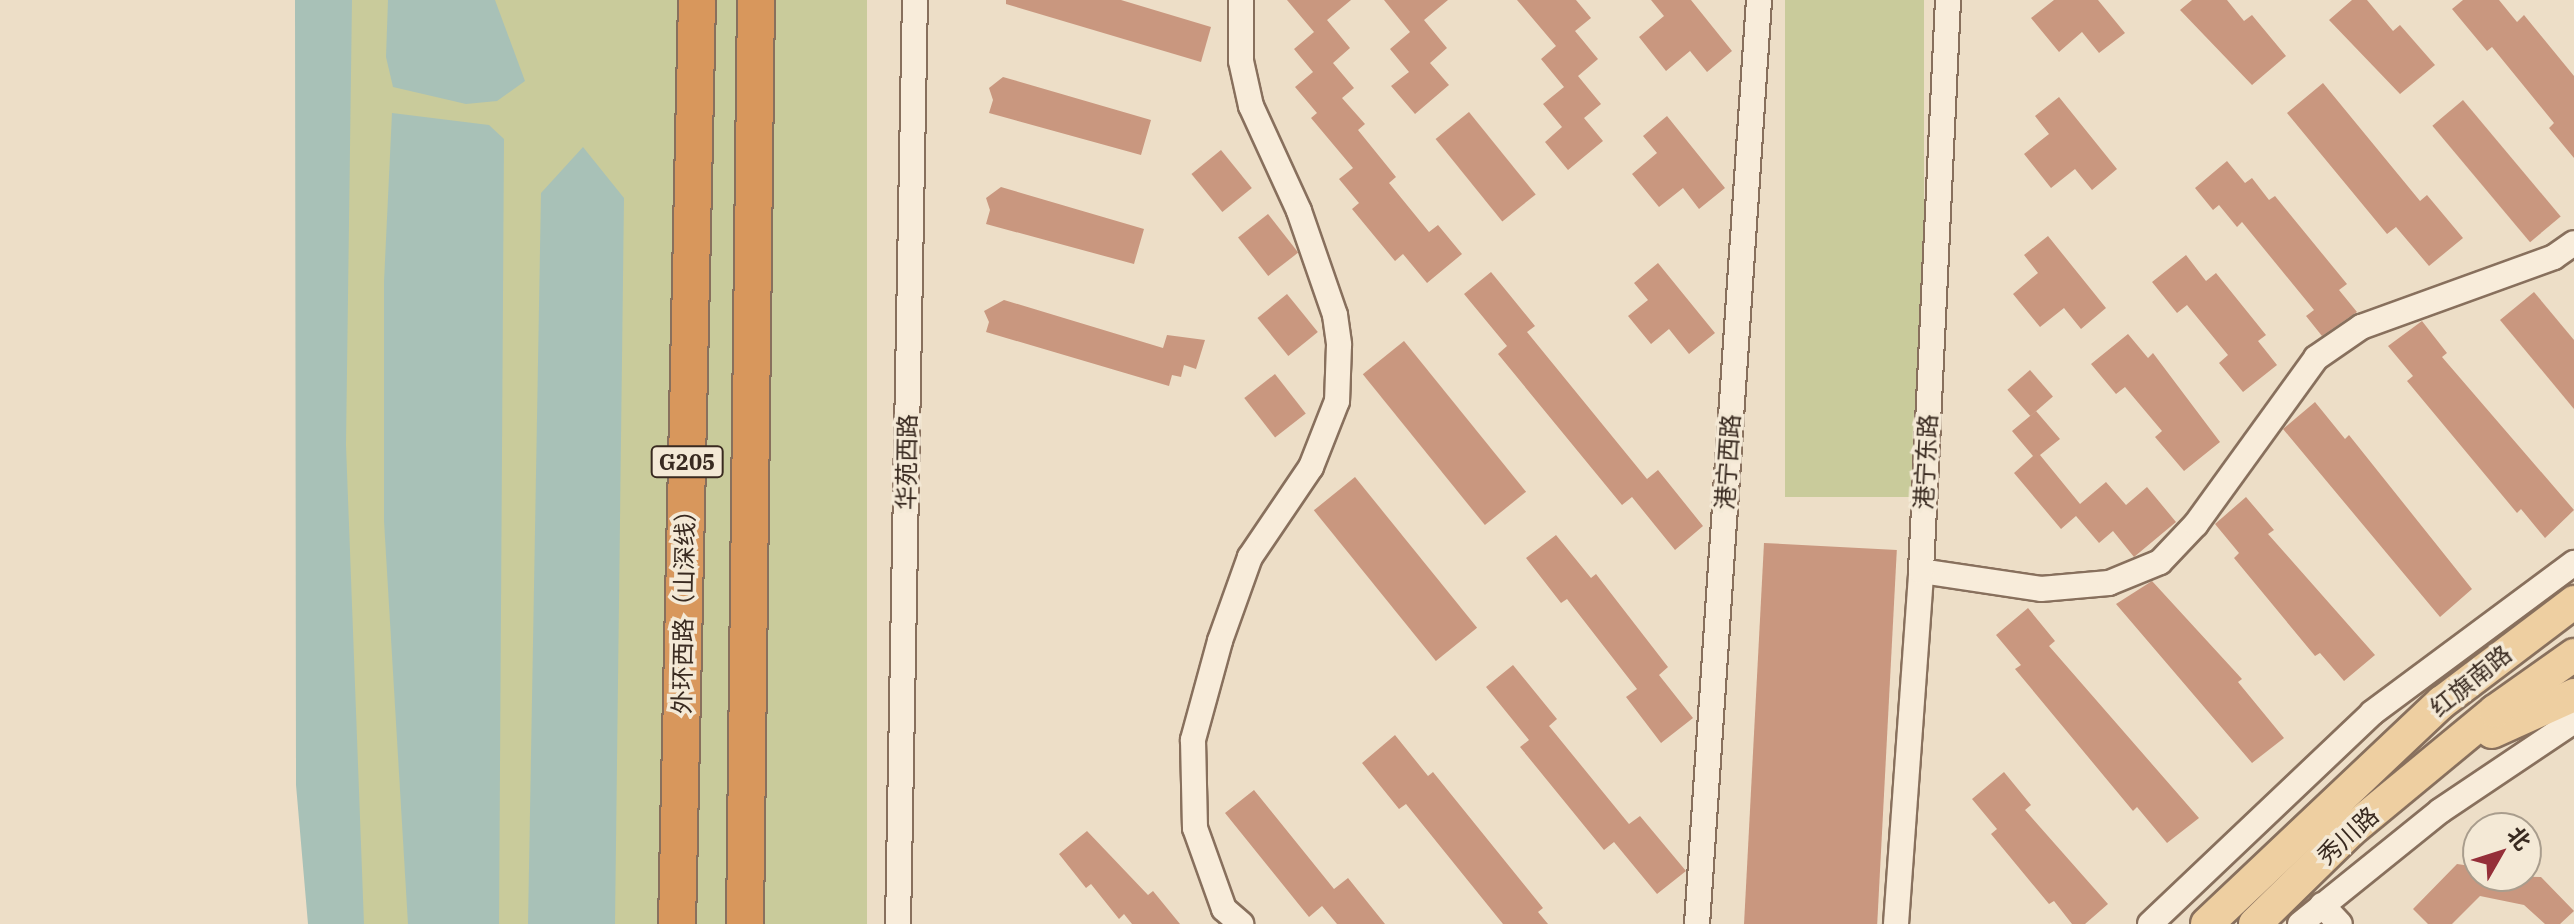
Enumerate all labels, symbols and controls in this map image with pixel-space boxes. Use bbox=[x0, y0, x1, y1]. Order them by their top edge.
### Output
street label: 港宁西路 bbox=[1710, 413, 1746, 511]
street label: 港宁东路 bbox=[1909, 413, 1943, 511]
street label: 华苑西路 bbox=[892, 414, 922, 510]
road number: G205 bbox=[649, 444, 725, 480]
street label: 外环西路（山深线） bbox=[668, 498, 700, 714]
street label: 红旗南路 bbox=[2425, 640, 2517, 722]
street label: 秀川路 bbox=[2312, 801, 2384, 871]
north arrow bbox=[2462, 812, 2542, 892]
text: 北 bbox=[2501, 820, 2538, 856]

